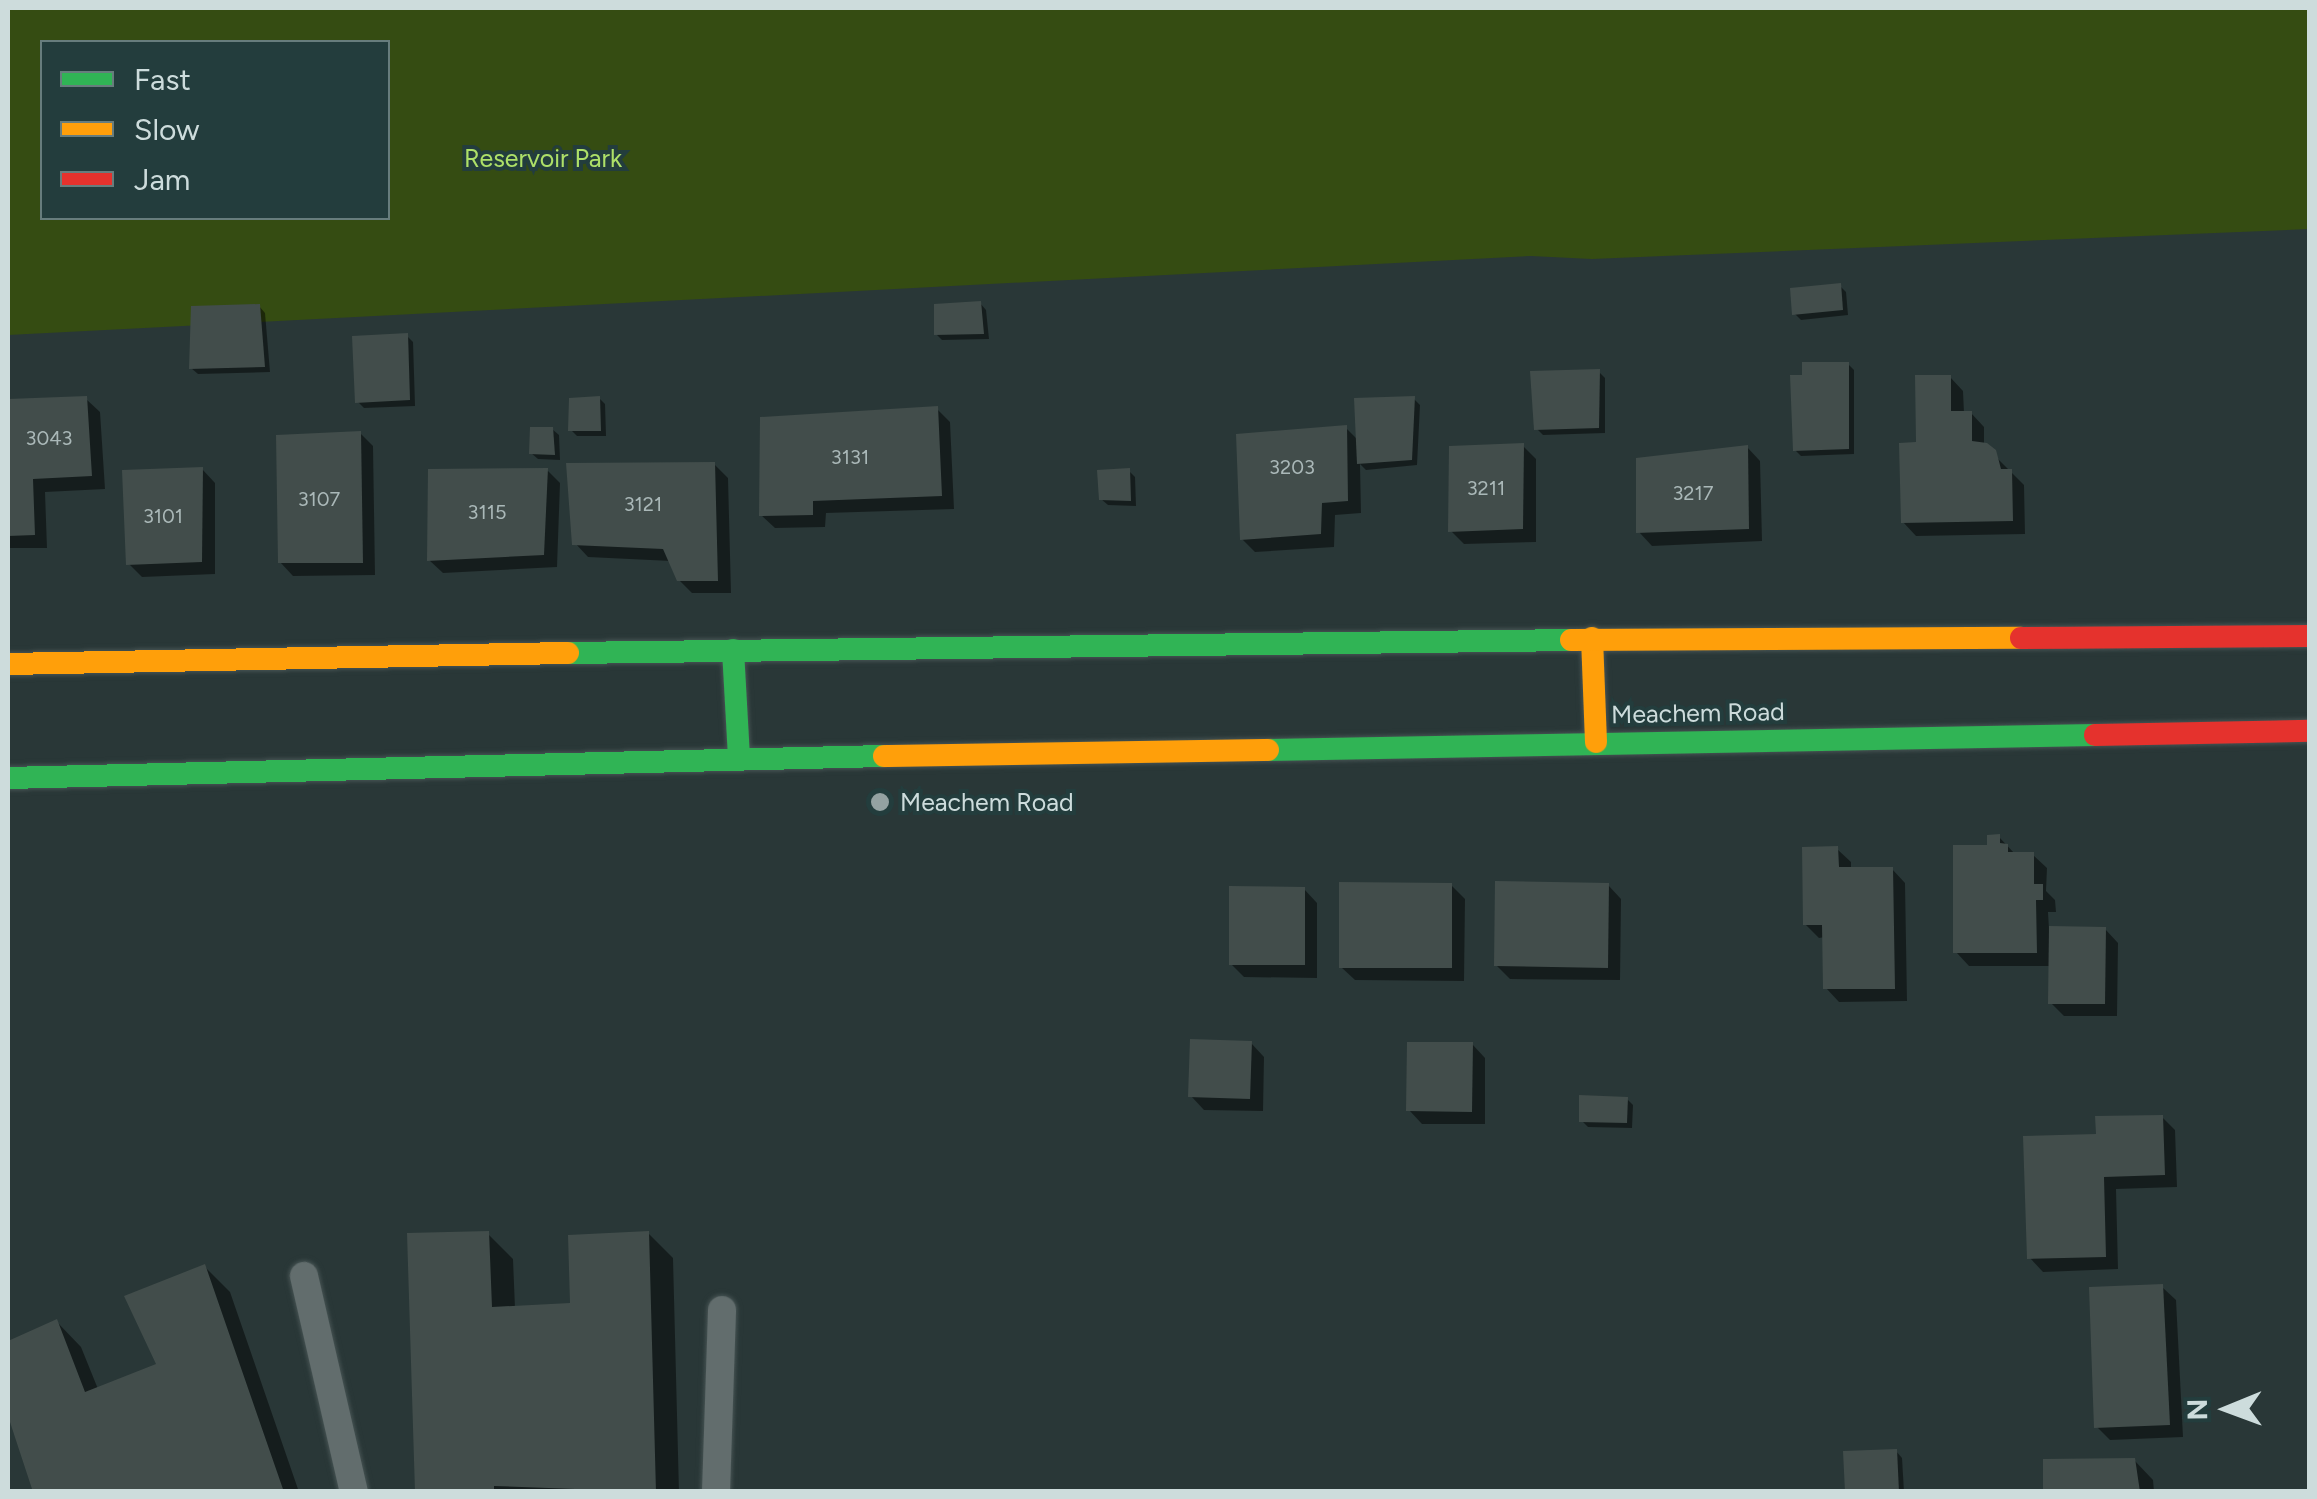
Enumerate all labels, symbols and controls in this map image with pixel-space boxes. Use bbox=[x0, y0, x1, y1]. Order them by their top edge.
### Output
legend bbox=[40, 40, 390, 220]
text: Fast bbox=[134, 61, 191, 98]
text: Slow bbox=[134, 111, 200, 148]
park label: Reservoir Park bbox=[464, 143, 622, 173]
text: Jam bbox=[134, 161, 190, 198]
house number: 3043 bbox=[26, 426, 72, 450]
house number: 3131 bbox=[831, 445, 869, 469]
house number: 3203 bbox=[1269, 455, 1315, 479]
house number: 3211 bbox=[1467, 476, 1505, 500]
house number: 3217 bbox=[1672, 481, 1714, 505]
house number: 3107 bbox=[298, 487, 340, 511]
house number: 3121 bbox=[624, 492, 662, 516]
house number: 3115 bbox=[468, 500, 506, 524]
house number: 3101 bbox=[143, 504, 183, 528]
street label: Meachem Road bbox=[1611, 696, 1785, 730]
place label: Meachem Road bbox=[900, 787, 1074, 817]
marker: Meachem Road bbox=[869, 791, 891, 813]
north arrow bbox=[2177, 1359, 2277, 1459]
text: N bbox=[2180, 1398, 2214, 1421]

